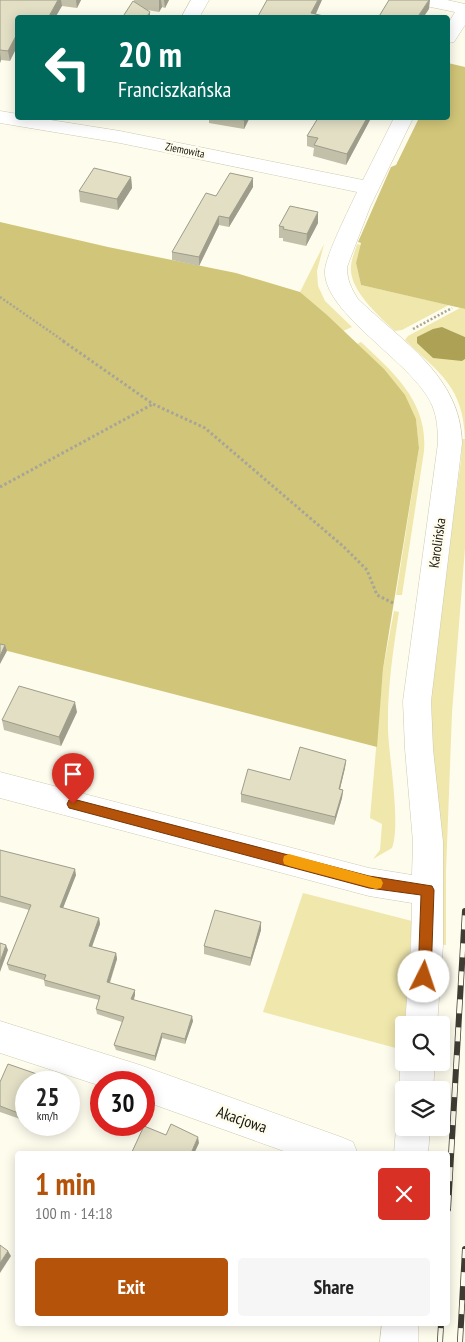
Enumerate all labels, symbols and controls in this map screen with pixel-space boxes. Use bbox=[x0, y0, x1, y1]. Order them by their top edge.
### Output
text: 20 m bbox=[118, 31, 182, 77]
icon: left bbox=[35, 35, 100, 100]
text: Franciszkańska bbox=[118, 75, 231, 103]
street label: Ziemowita bbox=[164, 139, 206, 161]
street label: Karolińska bbox=[425, 517, 449, 569]
pin bbox=[52, 753, 94, 804]
icon: arrive bbox=[59, 760, 87, 788]
position arrow bbox=[397, 950, 449, 1002]
map controls bbox=[395, 1016, 450, 1136]
button: search bbox=[395, 1016, 450, 1071]
speed limit sign: 30 bbox=[90, 1071, 155, 1136]
text: 25 bbox=[36, 1081, 59, 1113]
button: layers bbox=[395, 1081, 450, 1136]
street label: Akacjowa bbox=[214, 1101, 270, 1137]
text: km/h bbox=[37, 1108, 58, 1123]
text: 1 min bbox=[35, 1164, 96, 1203]
button: close bbox=[378, 1168, 430, 1220]
text: 100 m · 14:18 bbox=[35, 1203, 113, 1223]
button: Exit bbox=[35, 1258, 228, 1316]
button: Share bbox=[238, 1258, 430, 1316]

